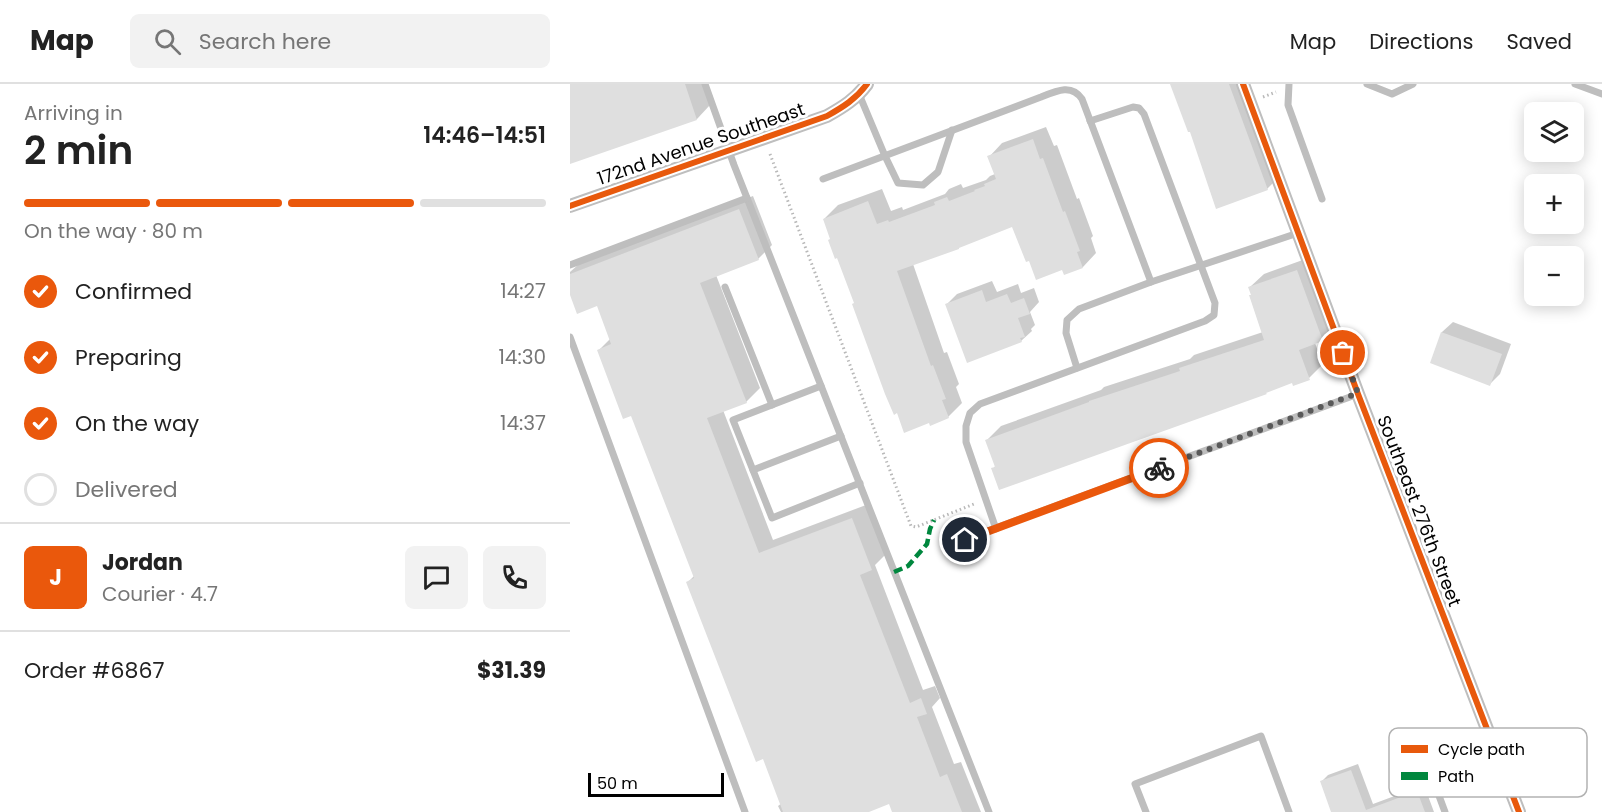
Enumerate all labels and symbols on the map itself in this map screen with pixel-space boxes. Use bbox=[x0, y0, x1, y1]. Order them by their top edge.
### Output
street label: 172nd Avenue Southeast bbox=[594, 96, 808, 191]
pin bbox=[1317, 327, 1368, 378]
street label: Southeast 276th Street bbox=[1371, 412, 1468, 610]
courier bbox=[1129, 438, 1189, 498]
pin bbox=[939, 514, 990, 565]
legend bbox=[1389, 728, 1587, 797]
text: Cycle path bbox=[1438, 738, 1525, 761]
text: Path bbox=[1438, 765, 1474, 788]
scale bar bbox=[588, 770, 724, 798]

